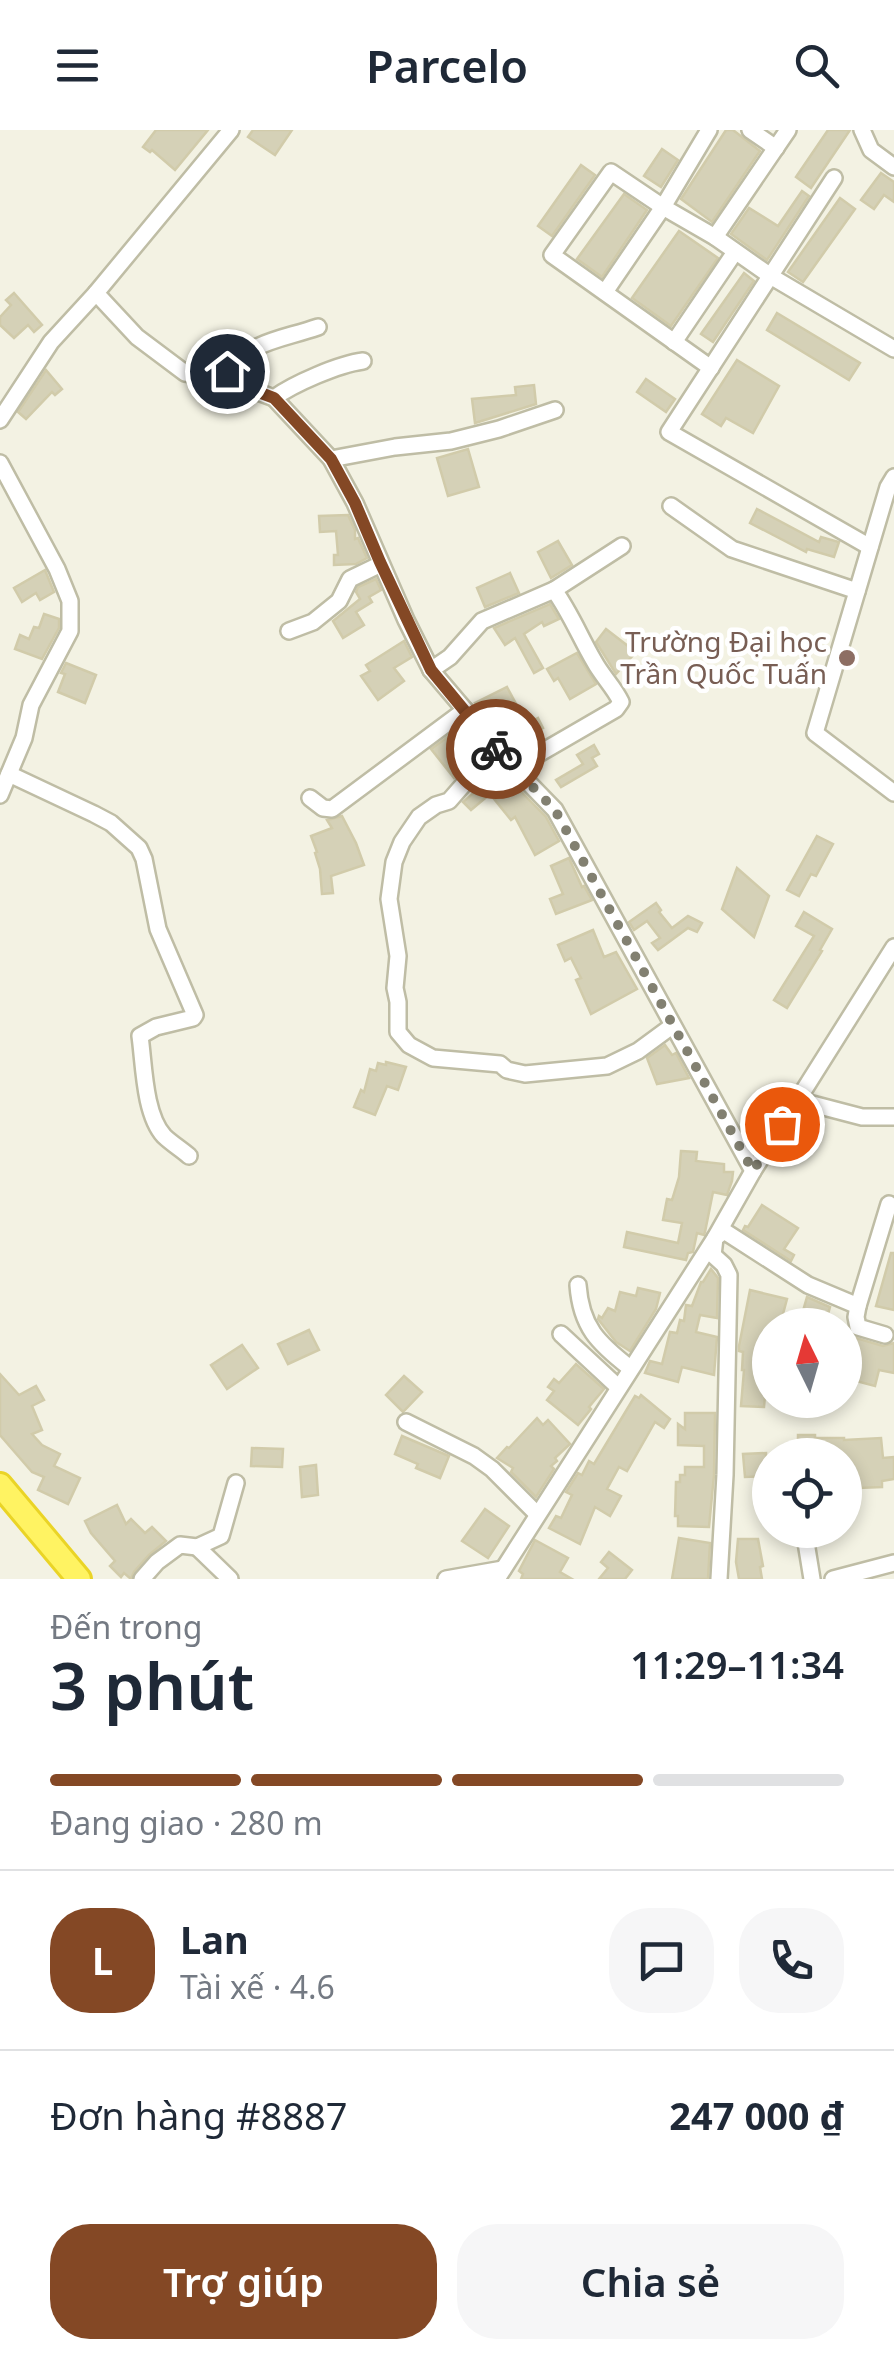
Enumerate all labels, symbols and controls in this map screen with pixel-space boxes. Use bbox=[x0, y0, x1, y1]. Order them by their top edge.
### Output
text: Parcelo bbox=[366, 35, 528, 96]
icon: menu bbox=[50, 38, 105, 93]
icon: search bbox=[789, 38, 844, 93]
pin bbox=[185, 329, 270, 414]
icon: home bbox=[200, 344, 255, 399]
place label: Trường Đại học Trần Quốc Tuấn bbox=[620, 622, 827, 692]
marker: Trường Đại học Trần Quốc Tuấn bbox=[836, 647, 858, 669]
courier bbox=[446, 699, 546, 799]
icon: bike bbox=[469, 722, 524, 777]
pin bbox=[740, 1082, 825, 1167]
icon: bag bbox=[755, 1097, 810, 1152]
north arrow bbox=[752, 1308, 862, 1418]
map controls bbox=[752, 1308, 862, 1548]
button: locate bbox=[752, 1438, 862, 1548]
text: Đến trong bbox=[50, 1605, 202, 1648]
text: 11:29–11:34 bbox=[630, 1638, 844, 1690]
text: 3 phút bbox=[50, 1641, 254, 1729]
text: Đang giao · 280 m bbox=[50, 1801, 323, 1844]
button: chat bbox=[609, 1908, 714, 2013]
button: phone bbox=[739, 1908, 844, 2013]
text: Lan bbox=[180, 1913, 249, 1965]
text: L bbox=[92, 1934, 113, 1986]
text: Tài xế · 4.6 bbox=[180, 1965, 335, 2008]
text: Đơn hàng #8887 bbox=[50, 2089, 348, 2141]
text: 247 000 ₫ bbox=[669, 2089, 844, 2141]
button: Trợ giúp bbox=[50, 2224, 437, 2339]
button: Chia sẻ bbox=[457, 2224, 844, 2339]

